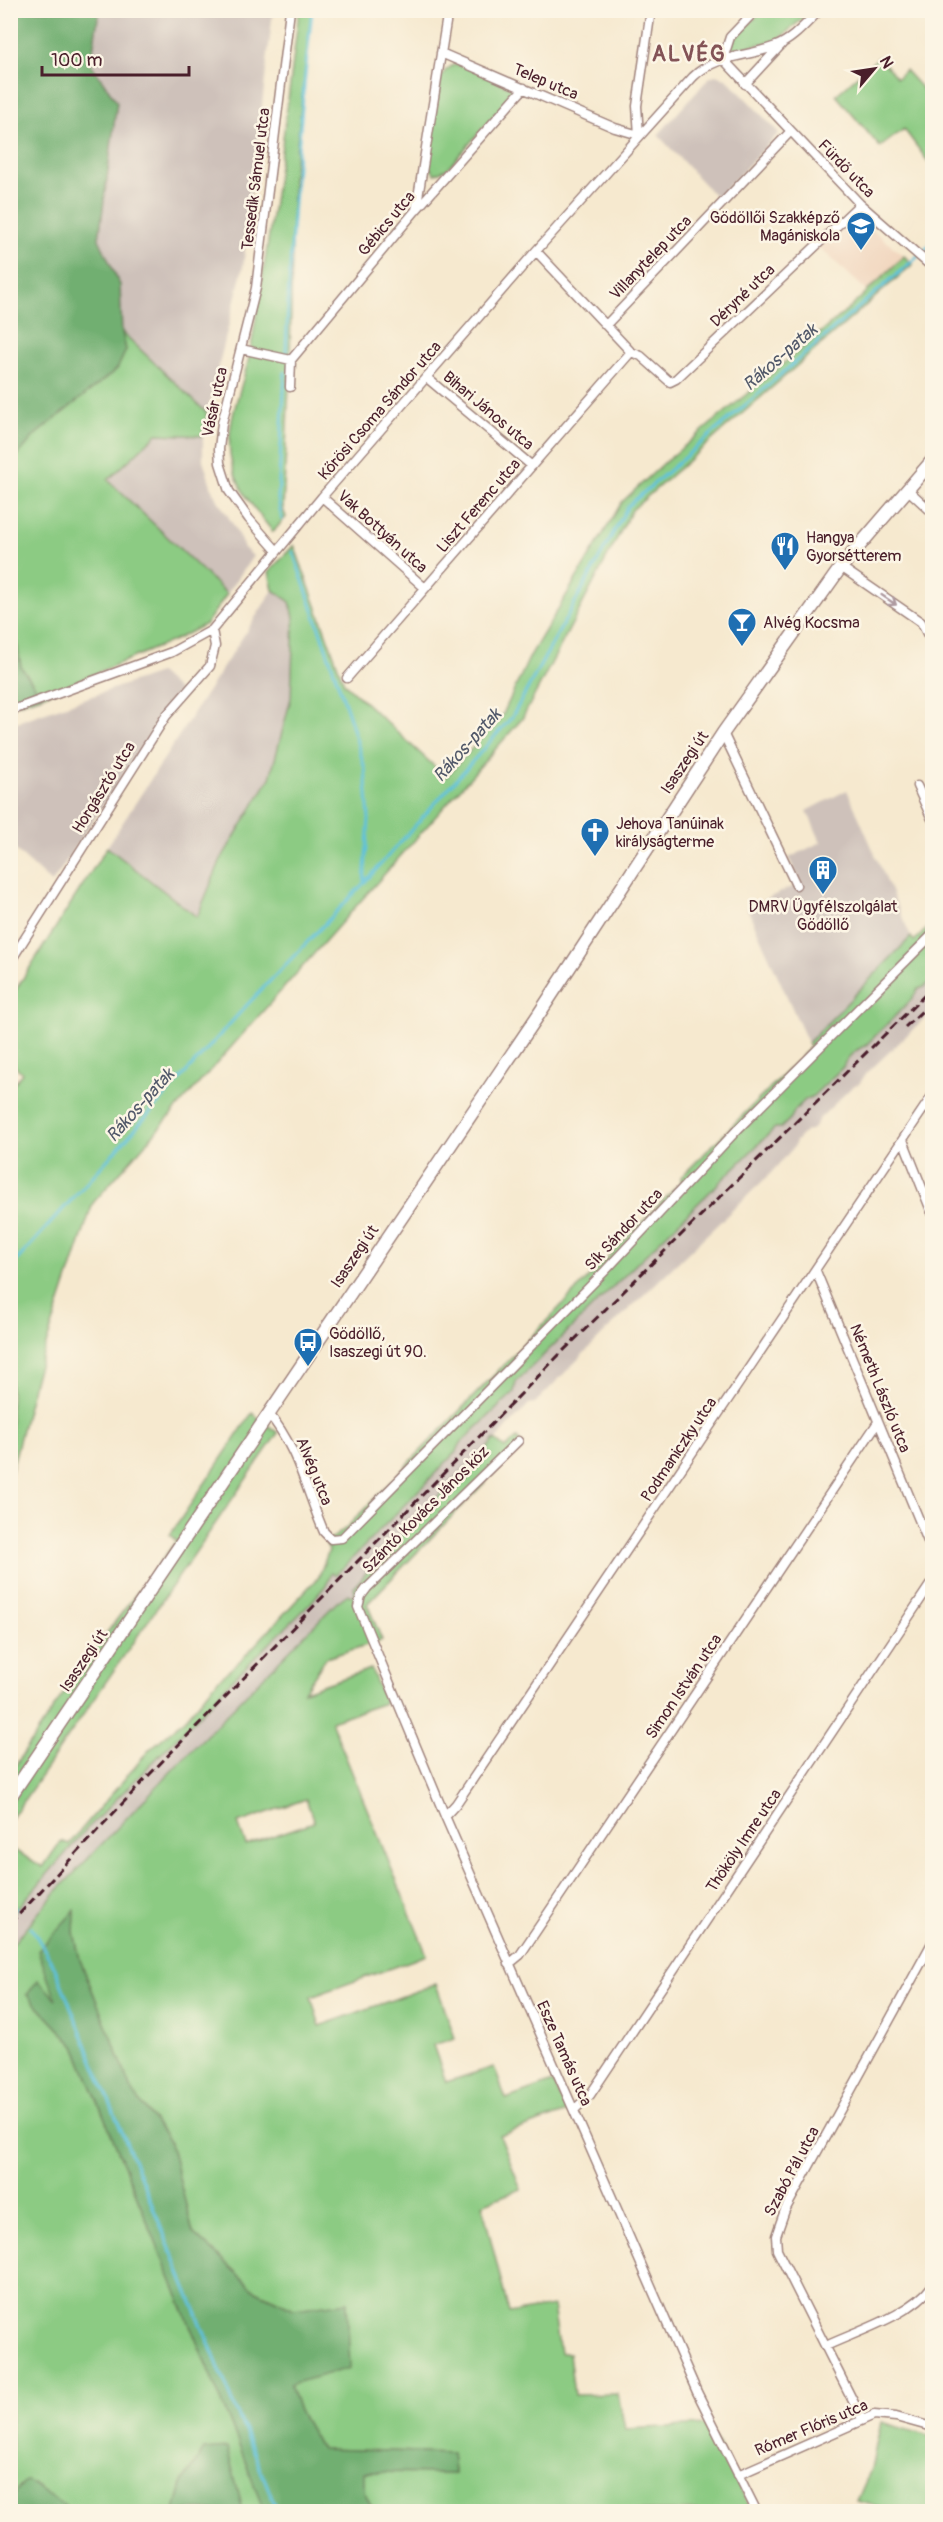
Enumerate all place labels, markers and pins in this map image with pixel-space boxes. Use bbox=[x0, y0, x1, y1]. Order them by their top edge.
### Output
place label: Gödöllői Szakképző Magániskola bbox=[710, 208, 840, 246]
school or university icon: Gödöllői Szakképző Magániskola bbox=[845, 210, 877, 252]
place label: Hangya Gyorsétterem bbox=[806, 528, 902, 566]
restaurant icon: Hangya Gyorsétterem bbox=[769, 530, 801, 572]
bar icon: Alvég Kocsma bbox=[726, 606, 758, 648]
place label: Alvég Kocsma bbox=[763, 613, 860, 633]
place label: Jehova Tanúinak királyságterme bbox=[616, 814, 724, 852]
church icon: Jehova Tanúinak királyságterme bbox=[579, 816, 611, 858]
building icon: DMRV Ügyfélszolgálat Gödöllő bbox=[807, 854, 839, 896]
place label: DMRV Ügyfélszolgálat Gödöllő bbox=[748, 897, 898, 935]
place label: Gödöllő, Isaszegi út 90. bbox=[329, 1324, 427, 1362]
bus stop icon: Gödöllő, Isaszegi út 90. bbox=[292, 1326, 324, 1368]

